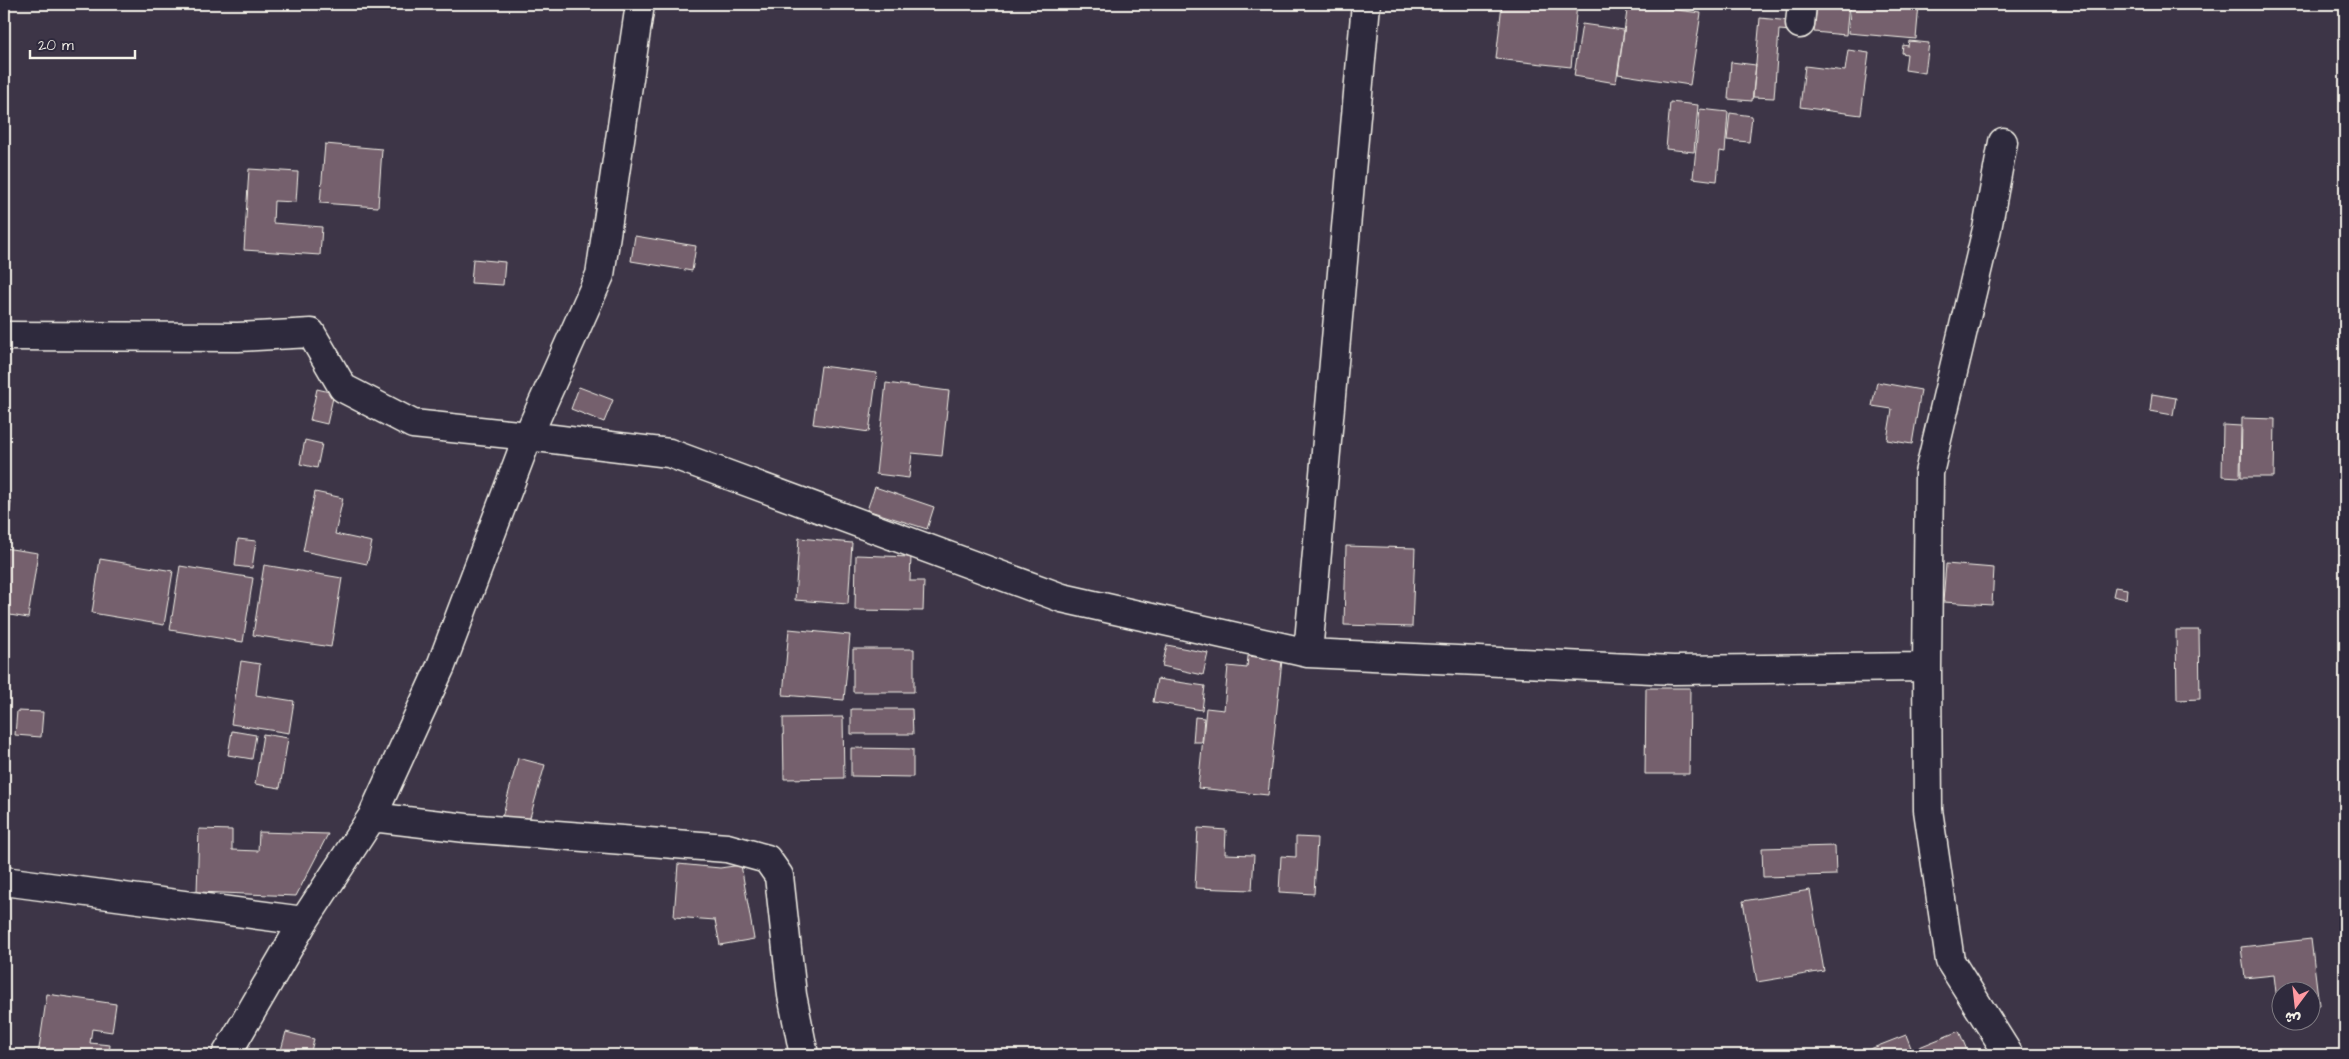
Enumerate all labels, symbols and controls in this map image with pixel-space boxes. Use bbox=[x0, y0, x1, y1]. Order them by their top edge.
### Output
scale bar bbox=[30, 28, 135, 60]
text: 20 m bbox=[38, 35, 74, 56]
north arrow bbox=[2272, 982, 2322, 1032]
text: ش bbox=[2283, 1006, 2303, 1029]

